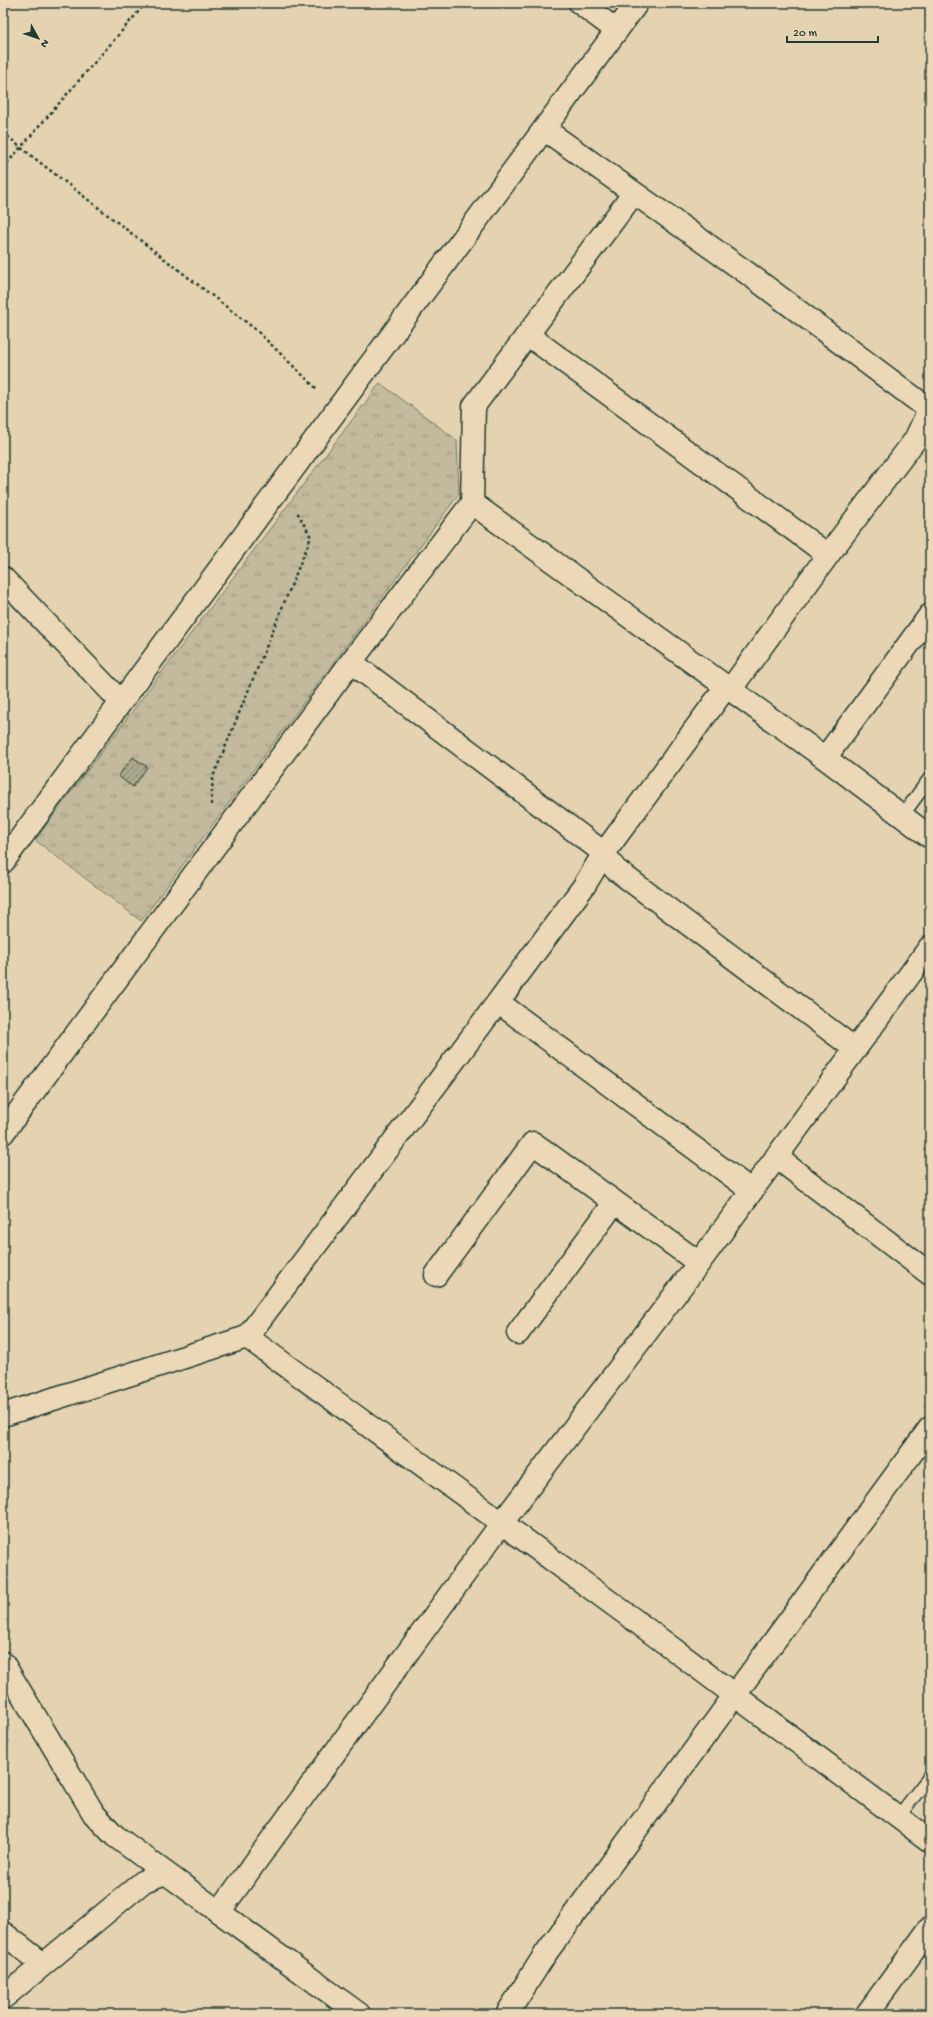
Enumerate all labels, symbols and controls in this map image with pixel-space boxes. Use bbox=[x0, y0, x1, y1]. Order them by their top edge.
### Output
north arrow bbox=[18, 18, 58, 58]
scale bar bbox=[787, 18, 878, 44]
text: 20 m bbox=[793, 27, 818, 41]
text: N bbox=[37, 37, 51, 50]

